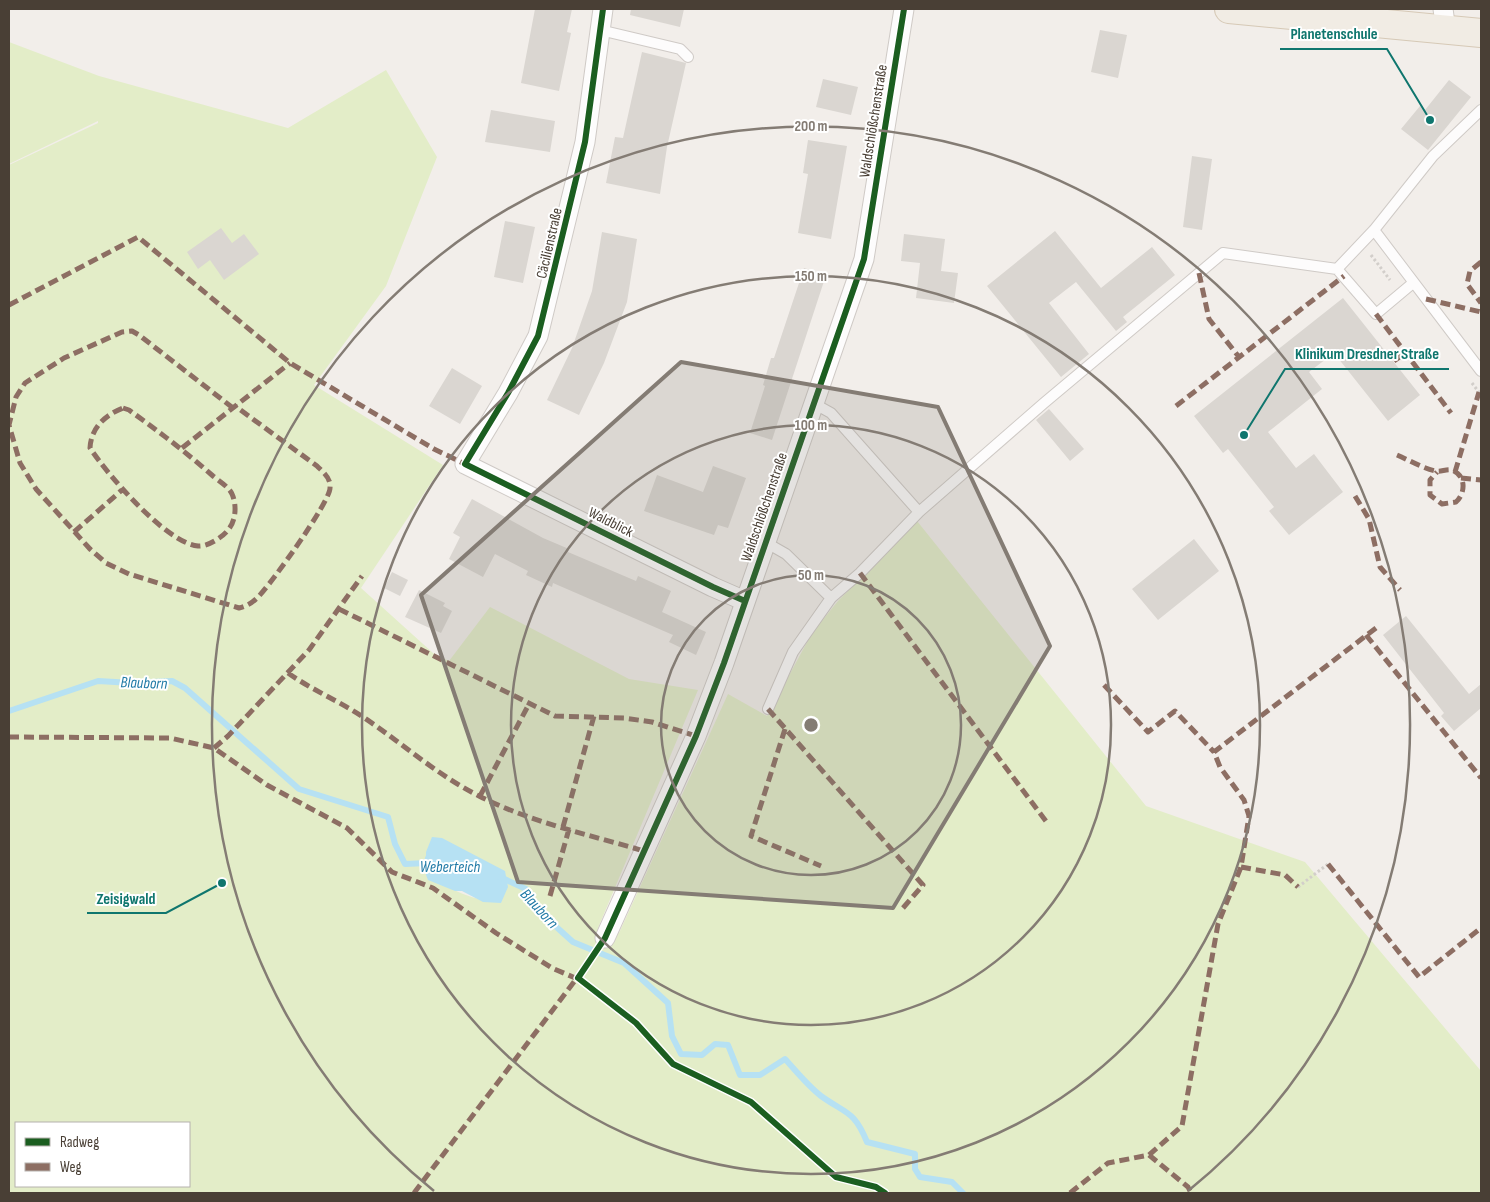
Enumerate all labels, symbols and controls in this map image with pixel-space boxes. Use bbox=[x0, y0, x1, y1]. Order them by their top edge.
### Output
callout: Planetenschule bbox=[1280, 18, 1387, 49]
text: Planetenschule bbox=[1290, 25, 1378, 44]
street label: Waldschlößchenstraße bbox=[855, 63, 892, 179]
text: 200 m bbox=[794, 117, 828, 136]
street label: Cäcilienstraße bbox=[532, 206, 567, 280]
text: 150 m bbox=[795, 267, 827, 286]
callout: Klinikum Dresdner Straße bbox=[1285, 338, 1449, 369]
text: Klinikum Dresdner Straße bbox=[1295, 345, 1439, 364]
text: 100 m bbox=[795, 416, 827, 435]
street label: Waldschlößchenstraße bbox=[737, 450, 792, 564]
street label: Waldblick bbox=[585, 503, 637, 542]
text: 50 m bbox=[798, 566, 824, 585]
water label: Blauborn bbox=[120, 673, 168, 694]
centre of rings bbox=[802, 716, 820, 734]
water label: Weberteich bbox=[420, 858, 480, 877]
callout: Zeisigwald bbox=[87, 882, 166, 913]
water label: Blauborn bbox=[516, 885, 562, 933]
text: Zeisigwald bbox=[96, 890, 156, 909]
legend bbox=[15, 1122, 190, 1187]
text: Radweg bbox=[60, 1133, 99, 1152]
text: Weg bbox=[60, 1158, 82, 1177]

